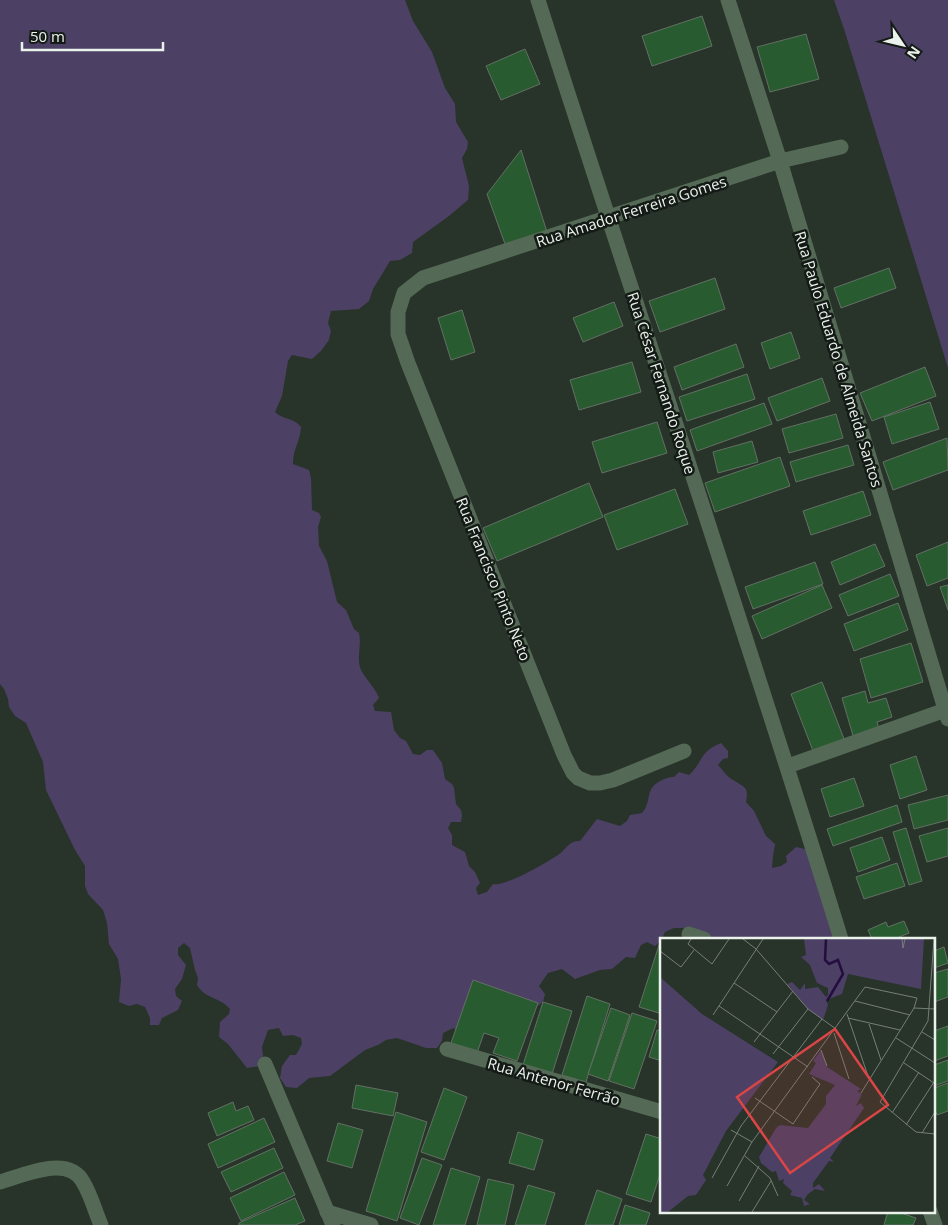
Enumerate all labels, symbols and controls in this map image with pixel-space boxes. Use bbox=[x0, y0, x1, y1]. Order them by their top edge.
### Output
scale bar bbox=[22, 20, 164, 52]
north arrow bbox=[878, 20, 928, 70]
text: 50 m bbox=[30, 26, 65, 46]
text: N bbox=[903, 43, 925, 63]
street label: Rua Amador Ferreira Gomes bbox=[533, 171, 729, 251]
street label: Rua Paulo Eduardo de Almeida Santos bbox=[790, 229, 888, 489]
street label: Rua César Fernando Roque bbox=[623, 289, 701, 477]
street label: Rua Francisco Pinto Neto bbox=[452, 494, 536, 664]
inset map bbox=[660, 938, 936, 1212]
street label: Rua Antenor Ferrão bbox=[485, 1052, 623, 1110]

